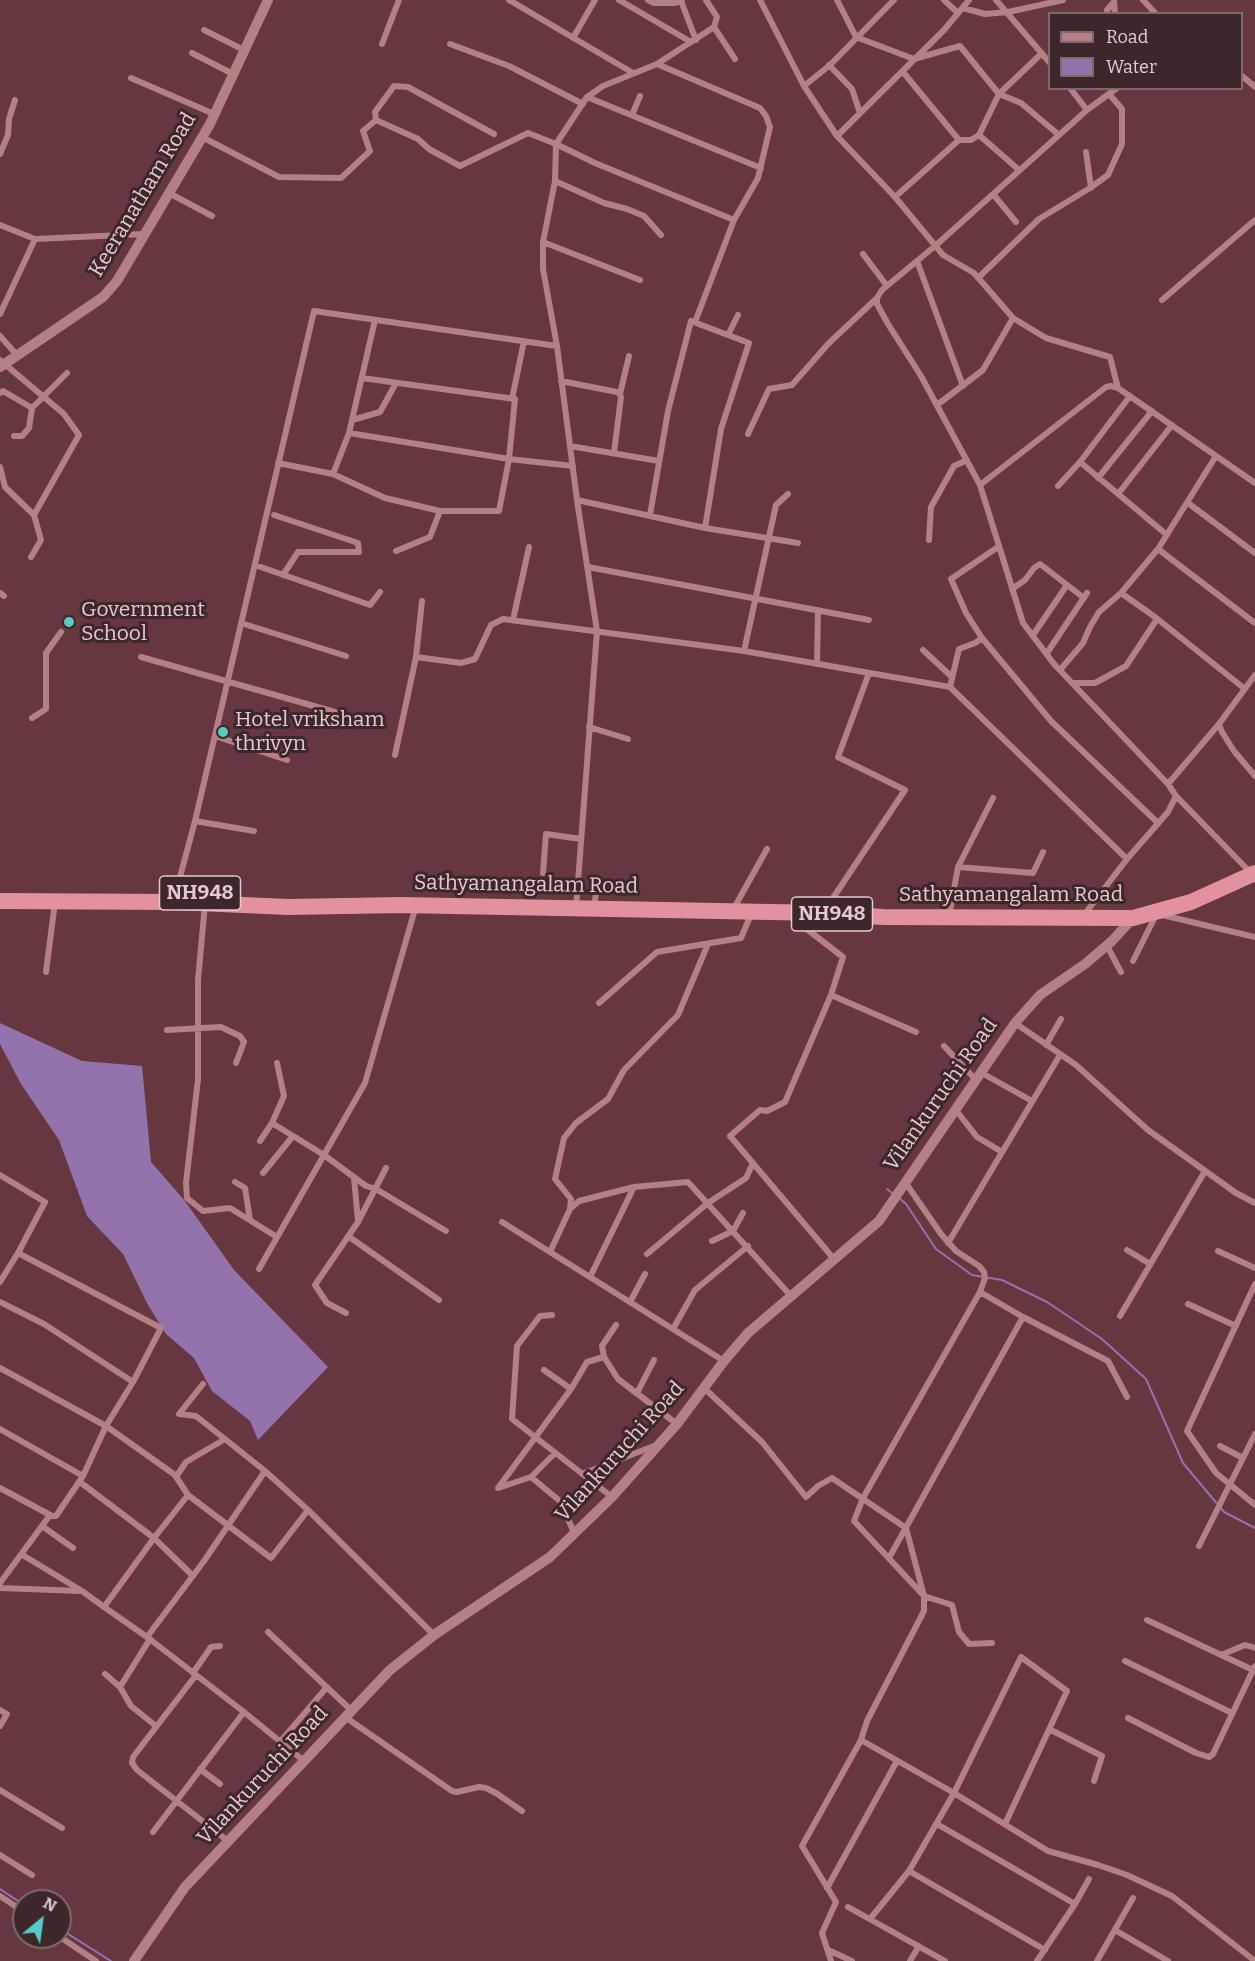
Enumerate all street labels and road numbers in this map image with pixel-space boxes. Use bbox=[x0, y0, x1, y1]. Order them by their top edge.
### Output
street label: Keeranatham Road bbox=[84, 108, 202, 282]
street label: Sathyamangalam Road bbox=[414, 870, 638, 900]
road number: NH948 bbox=[160, 876, 240, 910]
street label: Sathyamangalam Road bbox=[899, 882, 1123, 908]
road number: NH948 bbox=[792, 897, 872, 931]
street label: Vilankuruchi Road bbox=[879, 1014, 1003, 1176]
street label: Vilankuruchi Road bbox=[550, 1376, 690, 1528]
street label: Vilankuruchi Road bbox=[192, 1701, 334, 1851]

